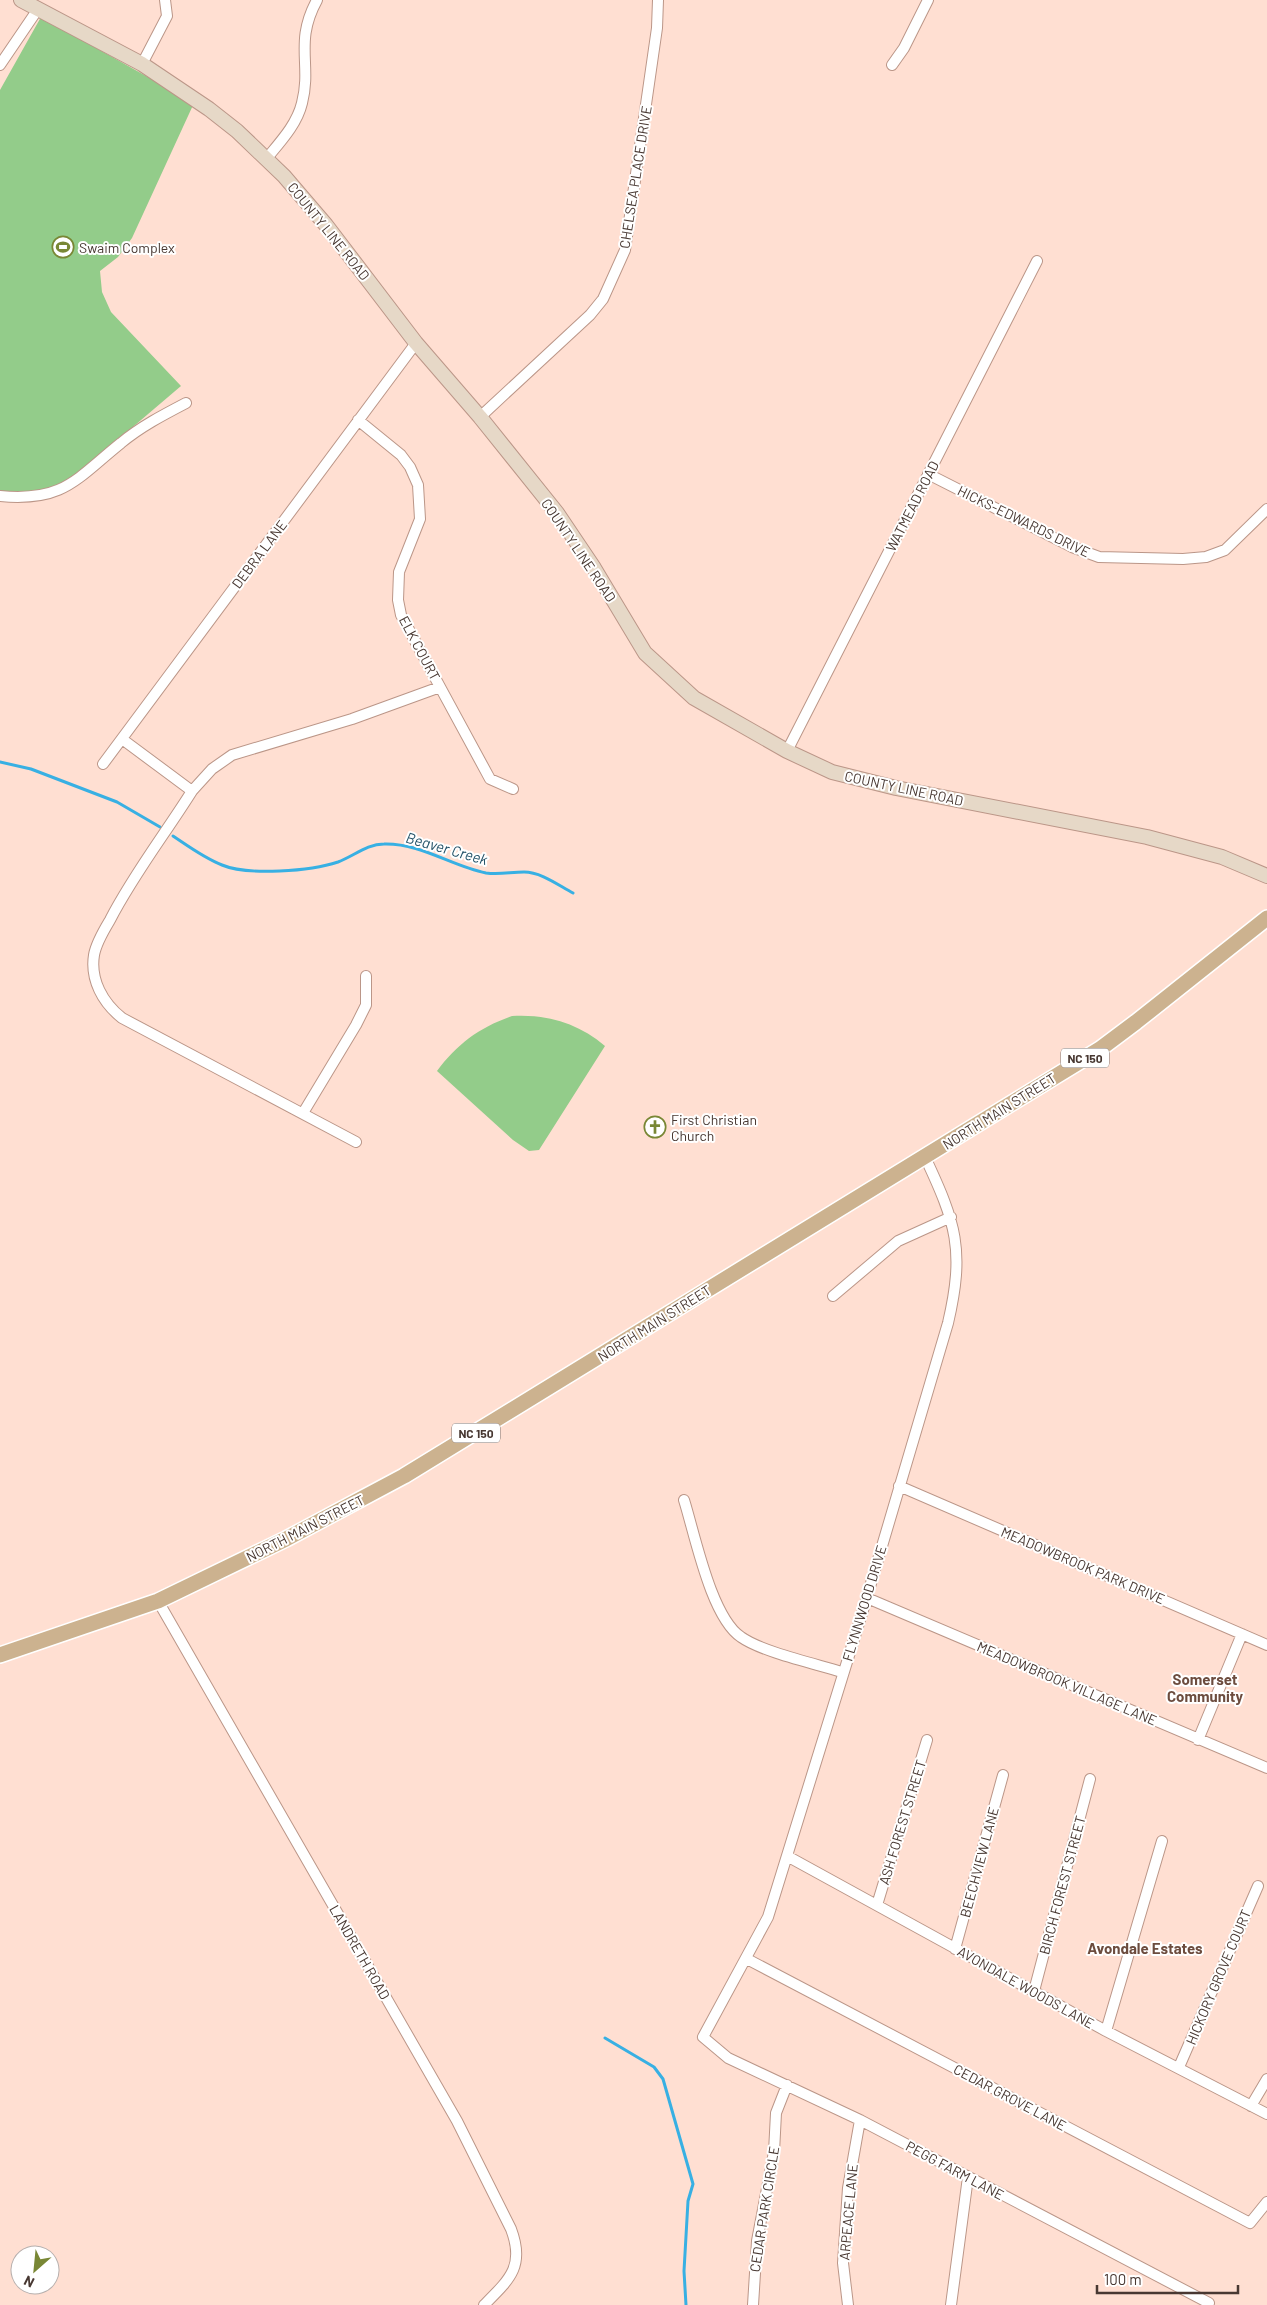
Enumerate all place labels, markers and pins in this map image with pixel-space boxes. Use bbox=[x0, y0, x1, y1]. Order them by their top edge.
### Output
sports icon: Swaim Complex bbox=[51, 235, 75, 259]
place label: Swaim Complex bbox=[79, 239, 175, 256]
place label: First Christian Church bbox=[671, 1111, 757, 1144]
church icon: First Christian Church bbox=[643, 1115, 667, 1139]

